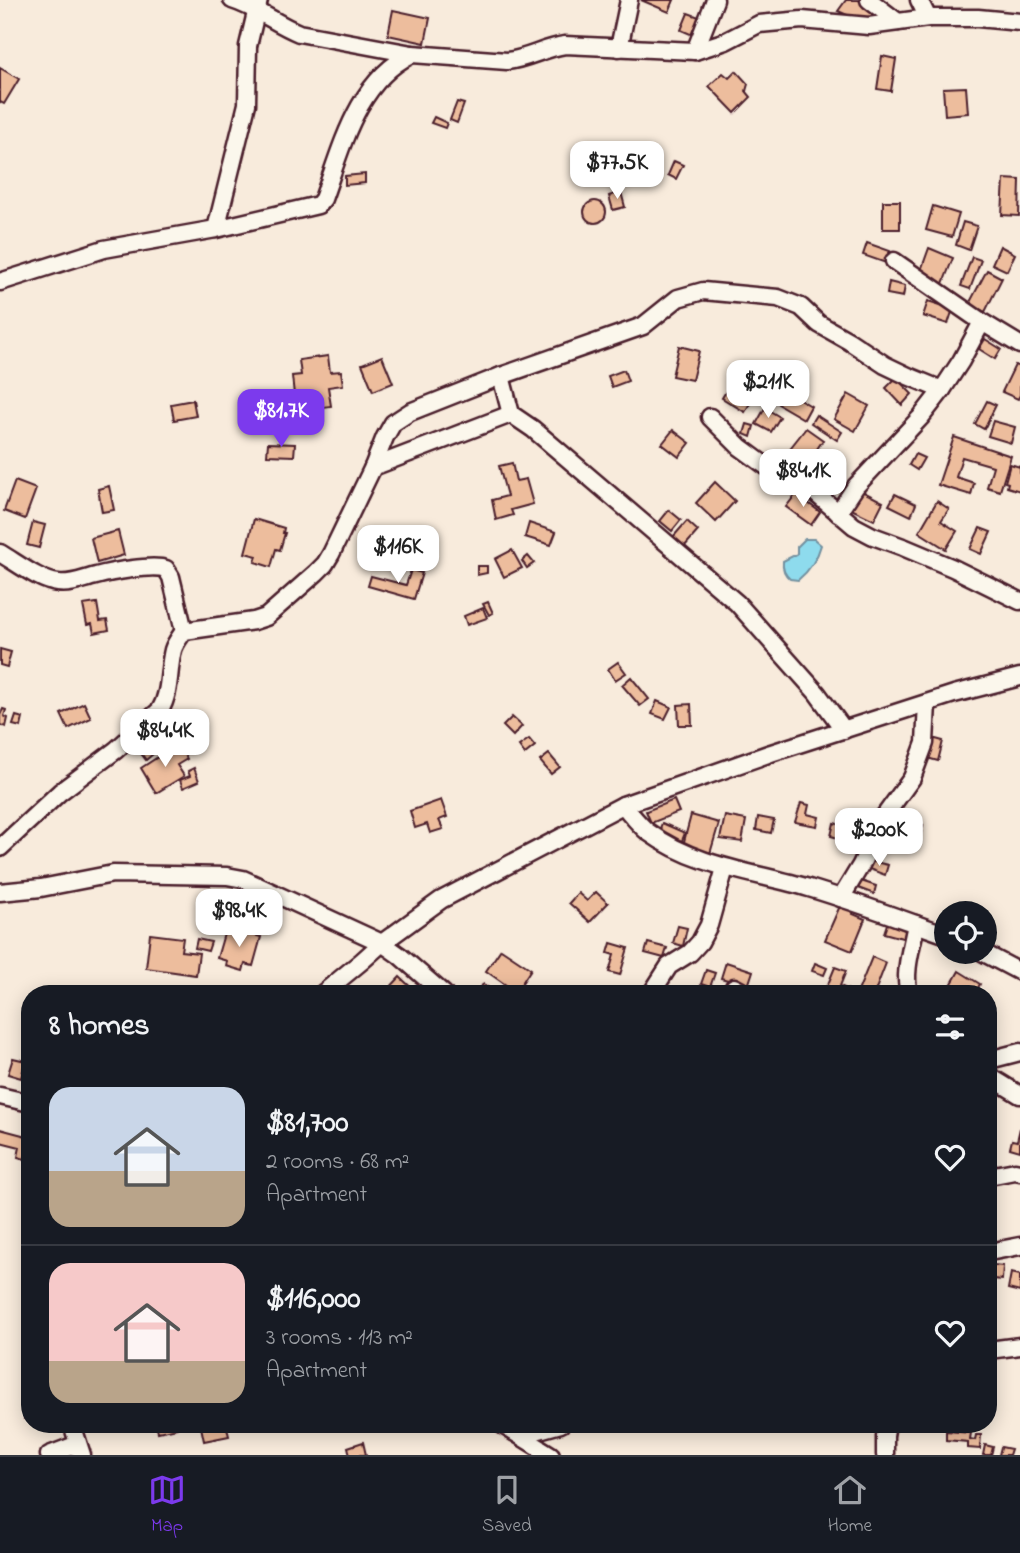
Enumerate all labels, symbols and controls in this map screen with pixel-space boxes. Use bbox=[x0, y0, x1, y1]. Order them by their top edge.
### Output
pin: $77.5K bbox=[560, 142, 674, 201]
text: $77.5K bbox=[586, 147, 648, 180]
pin: $211K bbox=[719, 360, 817, 420]
text: $211K bbox=[742, 366, 794, 399]
pin: $81.7K bbox=[224, 390, 338, 449]
text: $81.7K bbox=[253, 395, 309, 428]
pin: $84.1K bbox=[746, 449, 860, 509]
text: $84.1K bbox=[775, 455, 831, 488]
pin: $116K bbox=[349, 526, 447, 585]
text: $116K bbox=[373, 531, 423, 564]
pin: $84.4K bbox=[108, 710, 222, 769]
text: $84.4K bbox=[136, 715, 194, 748]
pin: $200K bbox=[830, 808, 928, 868]
text: $200K bbox=[851, 814, 907, 847]
pin: $98.4K bbox=[182, 890, 296, 949]
text: $98.4K bbox=[212, 895, 266, 928]
map controls bbox=[934, 901, 997, 964]
button: locate bbox=[934, 901, 997, 964]
text: 8 homes bbox=[49, 1005, 150, 1049]
icon: filters bbox=[931, 1008, 969, 1046]
text: $81,700 bbox=[266, 1102, 348, 1146]
icon: home bbox=[105, 1115, 189, 1199]
icon: heart bbox=[931, 1138, 969, 1176]
text: 2 rooms · 68 m² bbox=[266, 1146, 409, 1179]
text: Apartment bbox=[266, 1179, 367, 1212]
text: $116,000 bbox=[266, 1278, 360, 1322]
icon: home bbox=[105, 1291, 189, 1375]
icon: heart bbox=[931, 1314, 969, 1352]
text: 3 rooms · 113 m² bbox=[266, 1322, 413, 1355]
text: Apartment bbox=[266, 1355, 367, 1388]
tab: Map bbox=[148, 1471, 186, 1540]
tab: Saved bbox=[482, 1471, 532, 1540]
tab: Home bbox=[828, 1471, 872, 1540]

